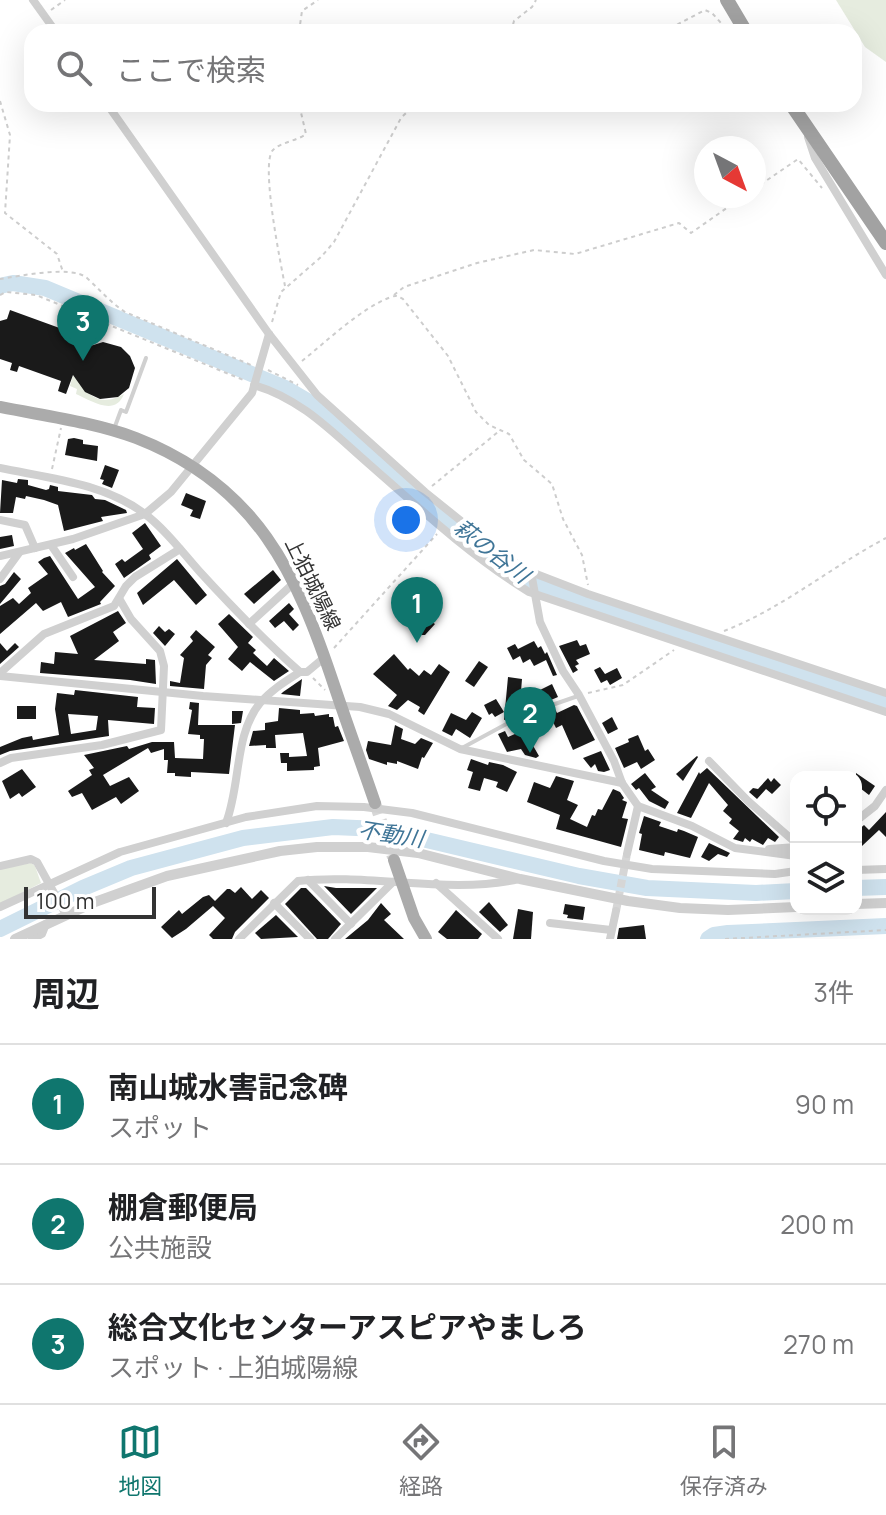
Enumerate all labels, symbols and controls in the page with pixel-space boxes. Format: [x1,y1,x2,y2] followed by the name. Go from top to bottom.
[24,24,862,112] search box
[52,46,96,90] icon: search
[116,49,266,90] text: ここで検索
[694,136,766,208] north arrow
[57,295,109,361] pin: 3
[386,500,426,540] your location
[448,512,537,591] water label: 萩の谷川
[279,533,348,635] street label: 上狛城陽線
[391,577,443,643] pin: 1
[504,687,556,753] pin: 2
[790,771,862,915] map controls
[790,771,862,843] button: locate
[356,814,428,854] water label: 不動川
[790,843,862,915] button: layers
[24,883,156,919] scale bar
[36,886,94,916] text: 100 m
[32,970,100,1016] text: 周辺
[814,974,854,1010] text: 3件
[108,1066,348,1107] text: 南山城水害記念碑
[52,1086,64,1122] text: 1
[795,1086,854,1122] text: 90 m
[108,1109,212,1145] text: スポット
[108,1186,258,1227] text: 棚倉郵便局
[50,1206,66,1242] text: 2
[780,1206,854,1242] text: 200 m
[108,1229,212,1265] text: 公共施設
[108,1306,587,1347] text: 総合文化センターアスピアやましろ
[50,1326,66,1362] text: 3
[783,1326,854,1362] text: 270 m
[108,1349,358,1385] text: スポット · 上狛城陽線
[118,1420,162,1501] tab: 地図
[399,1420,443,1501] tab: 経路
[680,1420,768,1501] tab: 保存済み

